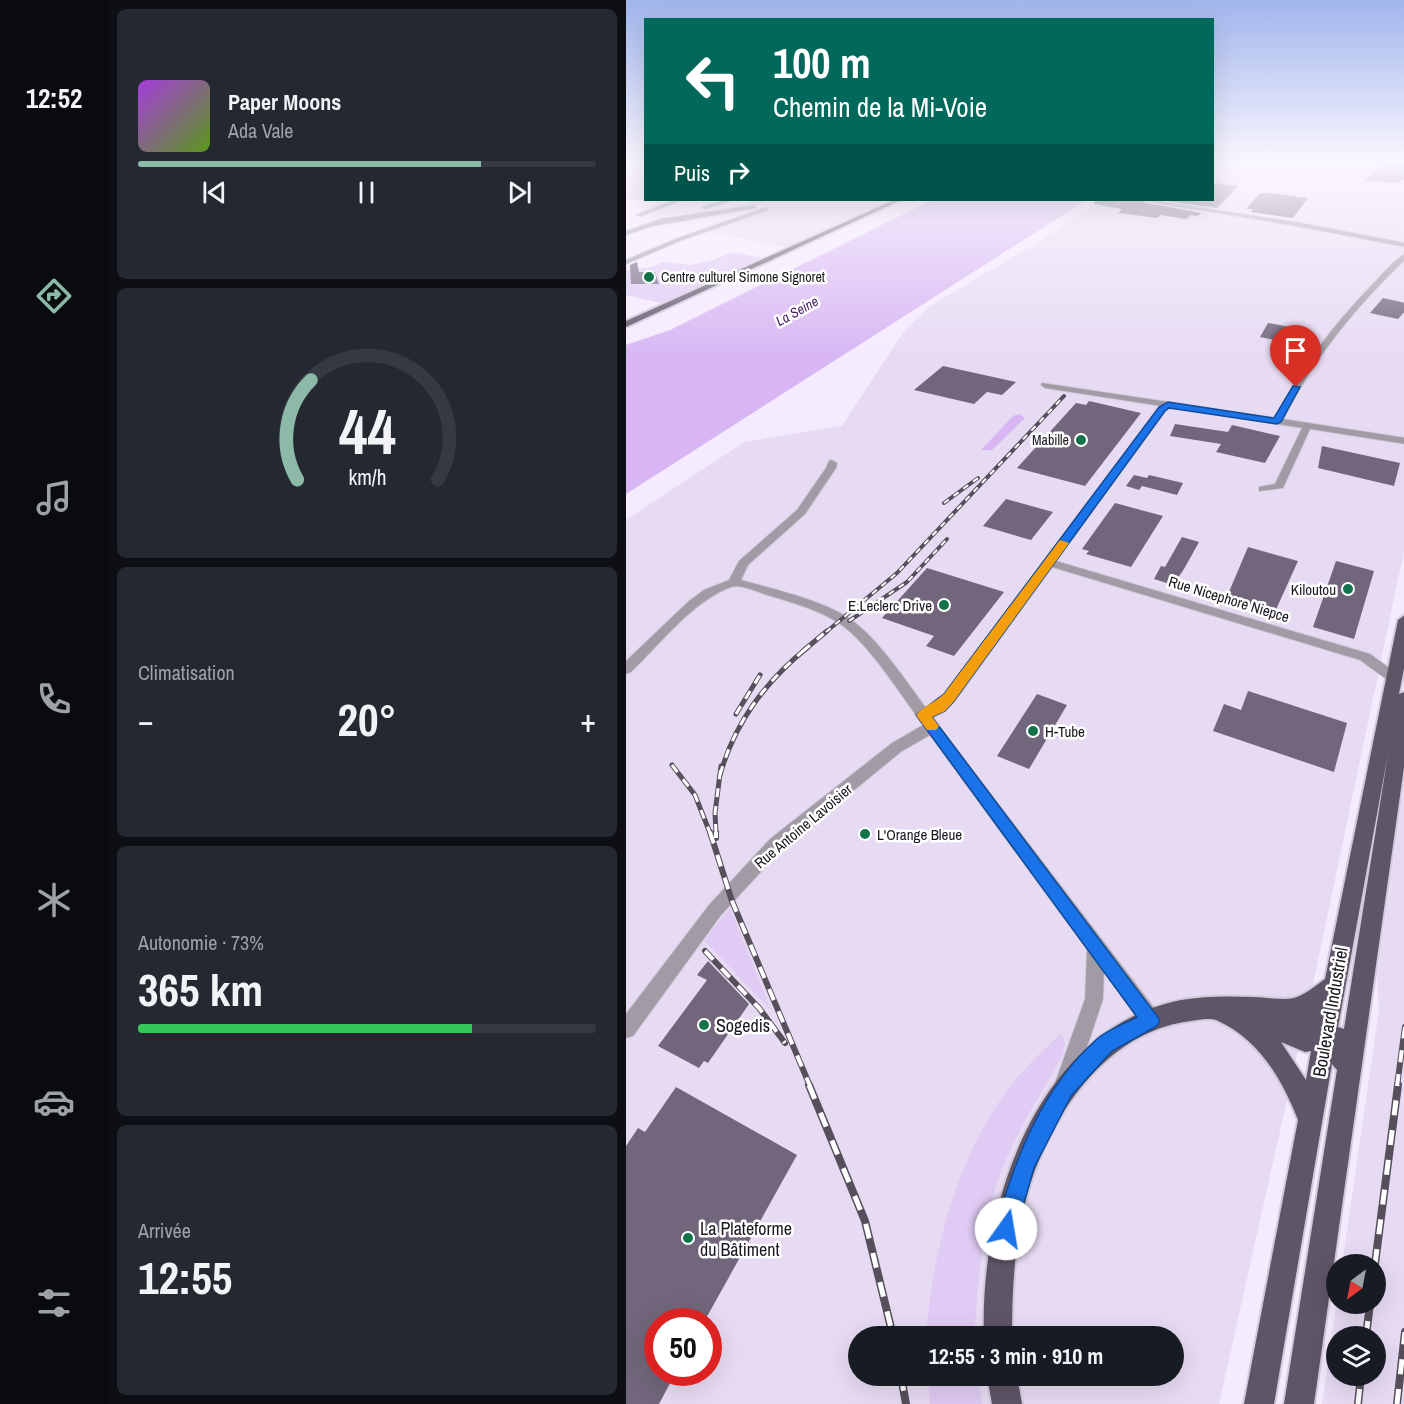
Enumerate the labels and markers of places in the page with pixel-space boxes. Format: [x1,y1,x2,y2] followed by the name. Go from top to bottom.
[661,268,825,286] place label: Centre culturel Simone Signoret
[642,270,656,284] marker: Centre culturel Simone Signoret
[1270,325,1321,387] pin
[1032,431,1069,449] place label: Mabille
[1074,433,1088,447] marker: Mabille
[1291,579,1336,600] place label: Kiloutou
[1341,582,1355,596] marker: Kiloutou
[848,595,932,616] place label: E.Leclerc Drive
[937,598,951,612] marker: E.Leclerc Drive
[1045,721,1085,742] place label: H-Tube
[1026,724,1040,738] marker: H-Tube
[877,824,962,845] place label: L'Orange Bleue
[858,827,872,841] marker: L'Orange Bleue
[716,1013,770,1038] place label: Sogedis
[697,1018,711,1032] marker: Sogedis
[700,1216,792,1262] place label: La Plateforme du Bâtiment
[681,1231,695,1245] marker: La Plateforme du Bâtiment

